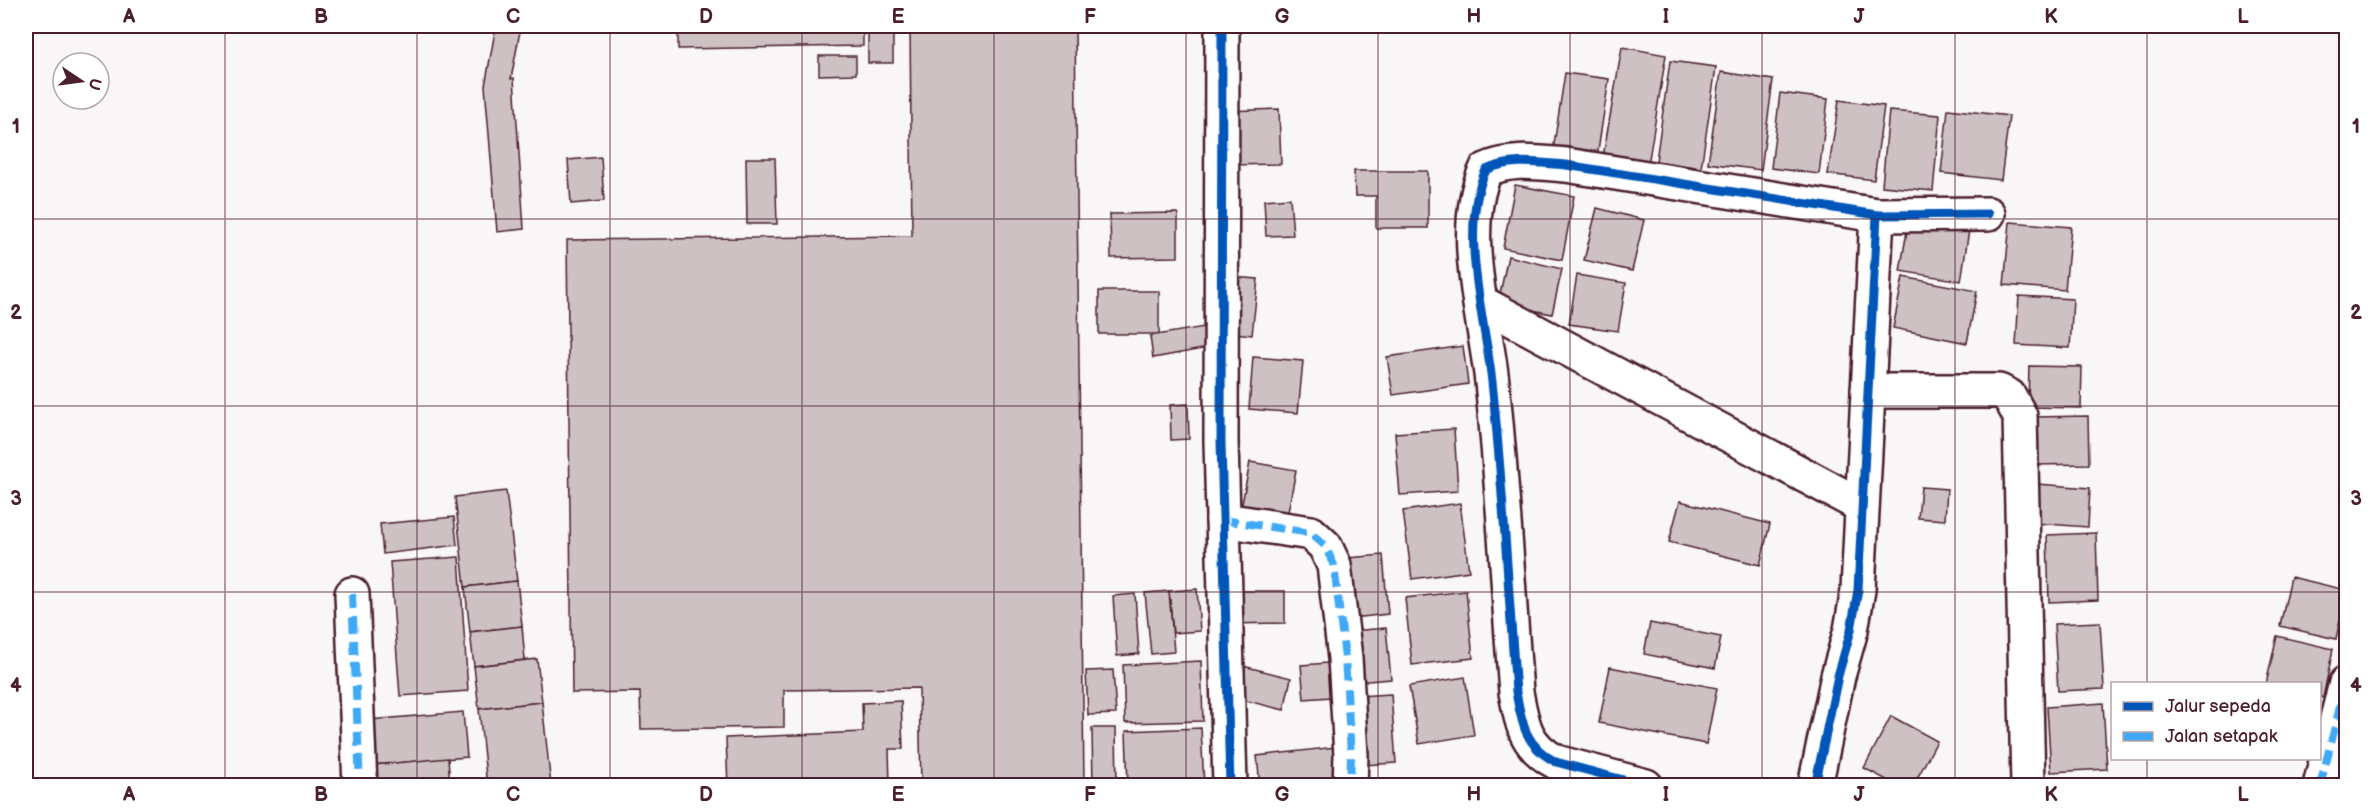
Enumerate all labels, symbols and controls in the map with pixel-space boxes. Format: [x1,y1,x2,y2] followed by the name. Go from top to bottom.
[122,5,136,29] text: A
[314,5,328,29] text: B
[506,5,520,29] text: C
[699,5,713,29] text: D
[892,5,905,29] text: E
[1084,5,1096,29] text: F
[1275,5,1290,29] text: G
[1467,5,1481,29] text: H
[1663,5,1669,29] text: I
[1854,5,1866,29] text: J
[2044,5,2058,29] text: K
[2237,5,2249,29] text: L
[51,51,111,111] north arrow
[84,76,105,92] text: U
[12,115,20,139] text: 1
[2352,115,2360,139] text: 1
[10,301,22,325] text: 2
[2350,301,2362,325] text: 2
[10,487,22,511] text: 3
[2350,487,2362,511] text: 3
[10,674,22,698] text: 4
[2350,674,2362,698] text: 4
[2111,682,2321,760] legend
[2165,696,2271,717] text: Jalur sepeda
[2165,726,2278,747] text: Jalan setapak
[122,783,136,807] text: A
[314,783,328,807] text: B
[506,783,520,807] text: C
[699,783,713,807] text: D
[892,783,905,807] text: E
[1084,783,1096,807] text: F
[1275,783,1290,807] text: G
[1467,783,1481,807] text: H
[1663,783,1669,807] text: I
[1854,783,1866,807] text: J
[2044,783,2058,807] text: K
[2237,783,2249,807] text: L

